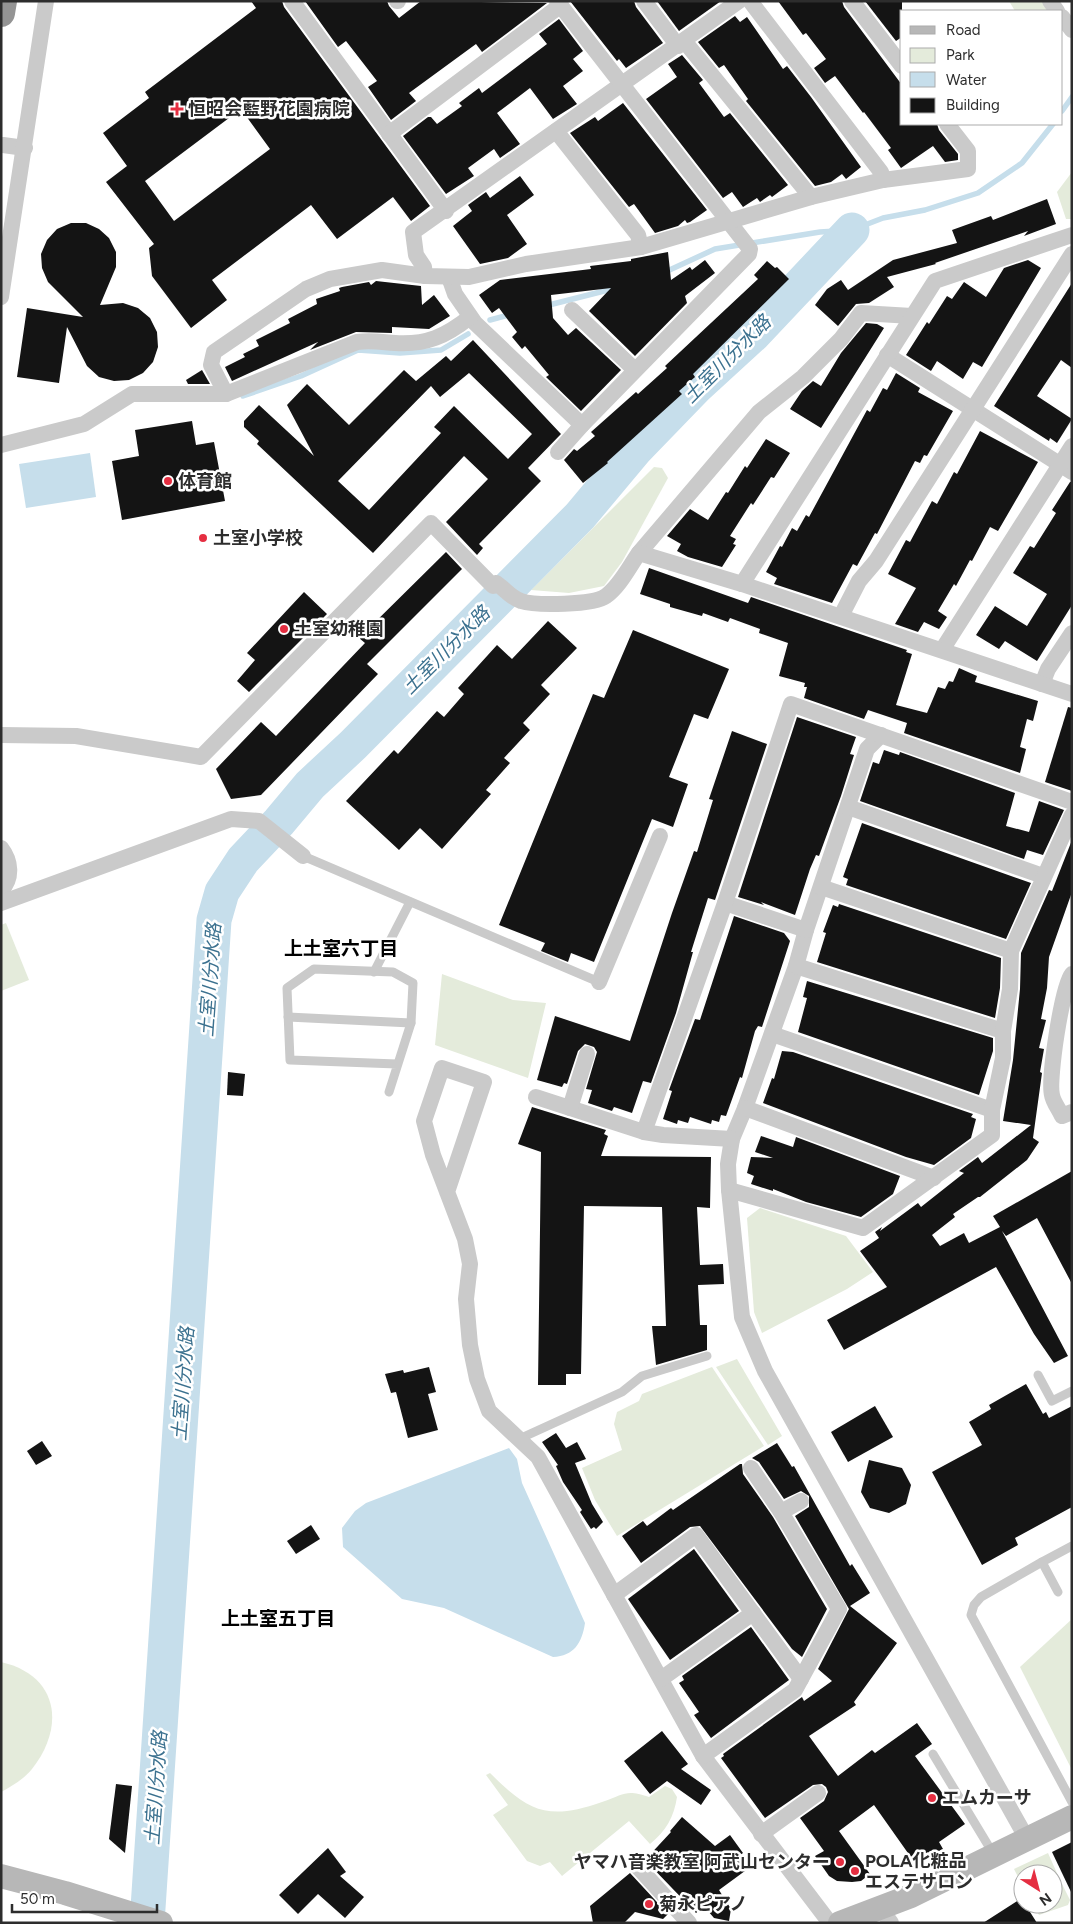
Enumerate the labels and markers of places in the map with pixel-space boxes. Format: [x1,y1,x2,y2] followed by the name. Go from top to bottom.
[188,98,350,120] place label: 恒昭会藍野花園病院
[170,102,184,116] marker: 恒昭会藍野花園病院
[178,470,232,492] place label: 体育館
[162,475,174,487] marker: 体育館
[213,527,303,549] place label: 土室小学校
[197,532,209,544] marker: 土室小学校
[294,618,384,640] place label: 土室幼稚園
[278,623,290,635] marker: 土室幼稚園
[942,1787,1032,1809] place label: エムカーサ
[926,1792,938,1804] marker: エムカーサ
[865,1850,973,1893] place label: POLA化粧品 エステサロン
[574,1851,830,1873] place label: ヤマハ音楽教室 阿武山センター
[834,1856,846,1868] marker: ヤマハ音楽教室 阿武山センター
[849,1865,861,1877] marker: POLA化粧品 エステサロン
[659,1893,747,1915] place label: 菊永ピアノ
[643,1898,655,1910] marker: 菊永ピアノ

